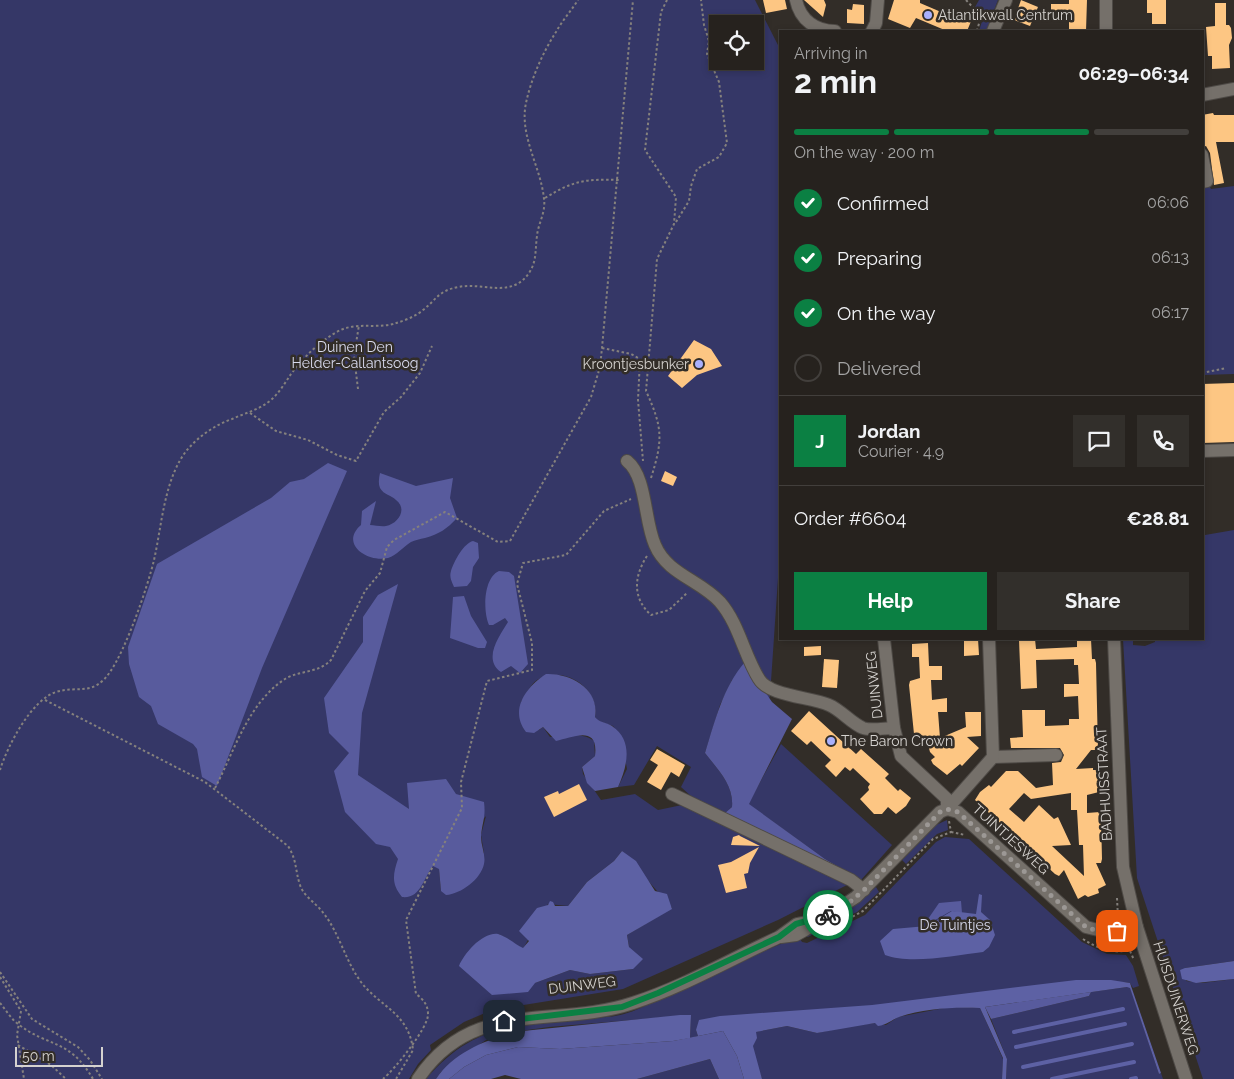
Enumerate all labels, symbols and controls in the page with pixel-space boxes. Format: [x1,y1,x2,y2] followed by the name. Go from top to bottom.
[938,7,1073,23] place label: Atlantikwall Centrum
[922,9,934,21] marker: Atlantikwall Centrum
[709,15,764,70] map controls
[709,15,764,70] button: locate
[794,44,868,63] text: Arriving in
[1078,62,1189,84] text: 06:29–06:34
[794,63,877,100] text: 2 min
[794,143,934,162] text: On the way · 200 m
[794,189,822,217] icon: check
[837,192,929,214] text: Confirmed
[1147,193,1189,212] text: 06:06
[794,244,822,272] icon: check
[837,247,922,269] text: Preparing
[1151,248,1189,267] text: 06:13
[794,299,822,327] icon: check
[837,302,936,324] text: On the way
[1151,303,1189,322] text: 06:17
[292,339,418,371] park label: Duinen Den Helder-Callantsoog
[582,356,689,372] place label: Kroontjesbunker
[837,357,921,379] text: Delivered
[693,358,705,370] marker: Kroontjesbunker
[1073,415,1125,467] button: chat
[1137,415,1189,467] button: phone
[858,420,921,442] text: Jordan
[815,430,825,452] text: J
[858,442,944,461] text: Courier · 4.9
[794,507,906,529] text: Order #6604
[1127,507,1189,529] text: €28.81
[794,572,987,630] button: Help
[997,572,1189,630] button: Share
[862,650,886,720] street label: DUINWEG
[1093,726,1115,841] street label: BADHUISSTRAAT
[841,733,953,749] place label: The Baron Crown
[825,735,837,747] marker: The Baron Crown
[970,801,1052,877] street label: TUINTJESWEG
[803,890,853,940] courier
[814,901,842,929] icon: bike
[1096,910,1138,952] pin
[919,917,991,933] park label: De Tuintjes
[1103,917,1131,945] icon: bag
[1150,939,1202,1057] street label: HUISDUINERWEG
[547,973,617,997] street label: DUINWEG
[483,1000,525,1042] pin
[490,1007,518,1035] icon: home
[15,1044,102,1067] scale bar
[22,1048,55,1064] text: 50 m

